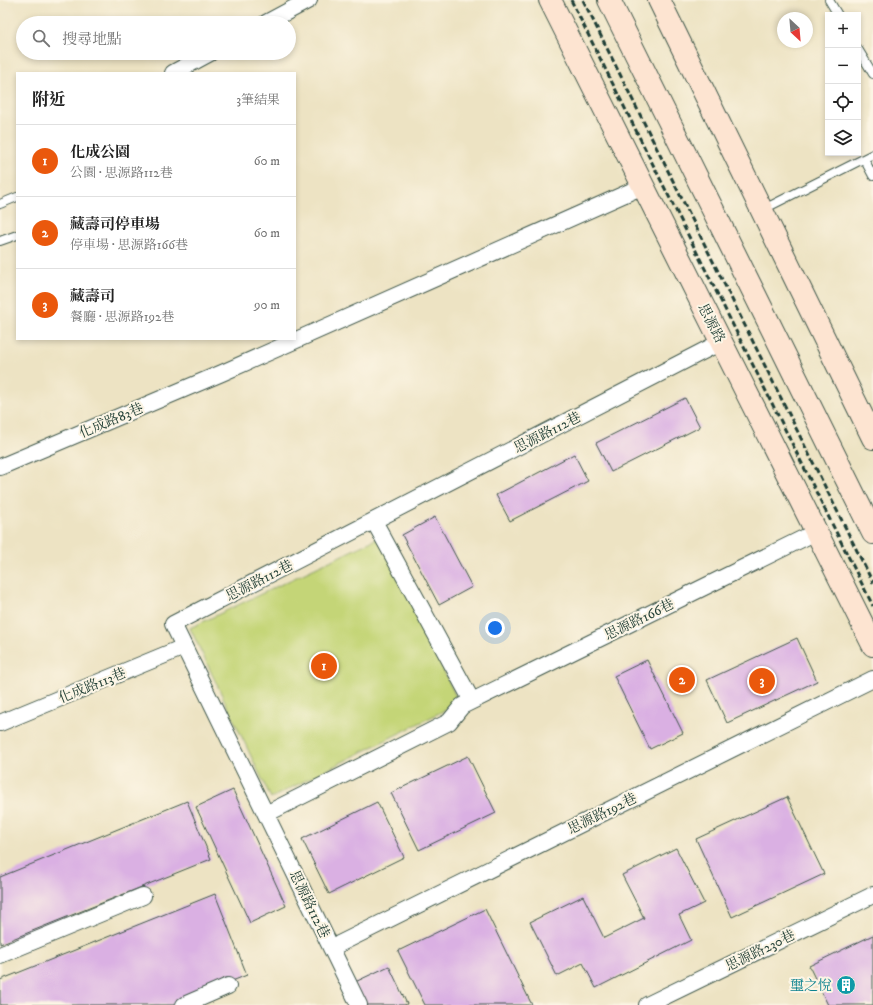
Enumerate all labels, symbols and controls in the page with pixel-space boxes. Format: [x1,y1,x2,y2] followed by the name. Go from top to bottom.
[777,12,813,48] north arrow
[825,12,861,156] map controls
[825,12,861,48] button: +
[16,16,296,60] search box
[30,27,52,49] icon: search
[62,30,122,49] text: 搜尋地點
[825,48,861,84] button: −
[825,84,861,120] button: locate
[32,89,66,111] text: 附近
[236,92,280,108] text: 3筆結果
[825,120,861,156] button: layers
[70,143,130,162] text: 化成公園
[43,153,47,169] text: 1
[254,153,280,169] text: 60 m
[70,165,173,181] text: 公園 · 思源路112巷
[70,215,160,234] text: 藏壽司停車場
[42,225,48,241] text: 2
[254,225,280,241] text: 60 m
[70,237,188,253] text: 停車場 · 思源路166巷
[70,287,115,306] text: 藏壽司
[43,297,47,313] text: 3
[254,297,280,313] text: 90 m
[694,301,729,346] street label: 思源路
[70,309,174,325] text: 餐廳 · 思源路192巷
[76,399,146,443] street label: 化成路83巷
[511,408,584,458] street label: 思源路112巷
[223,556,296,606] street label: 思源路112巷
[601,595,677,645] street label: 思源路166巷
[485,618,505,638] your location
[311,651,337,681] pin: 1
[56,664,129,708] street label: 化成路113巷
[669,665,695,695] pin: 2
[749,666,775,696] pin: 3
[565,789,640,838] street label: 思源路192巷
[285,868,333,941] street label: 思源路112巷
[723,926,798,976] street label: 思源路230巷
[835,974,857,996] building icon: 璽之悅
[790,977,832,995] place label: 璽之悅

